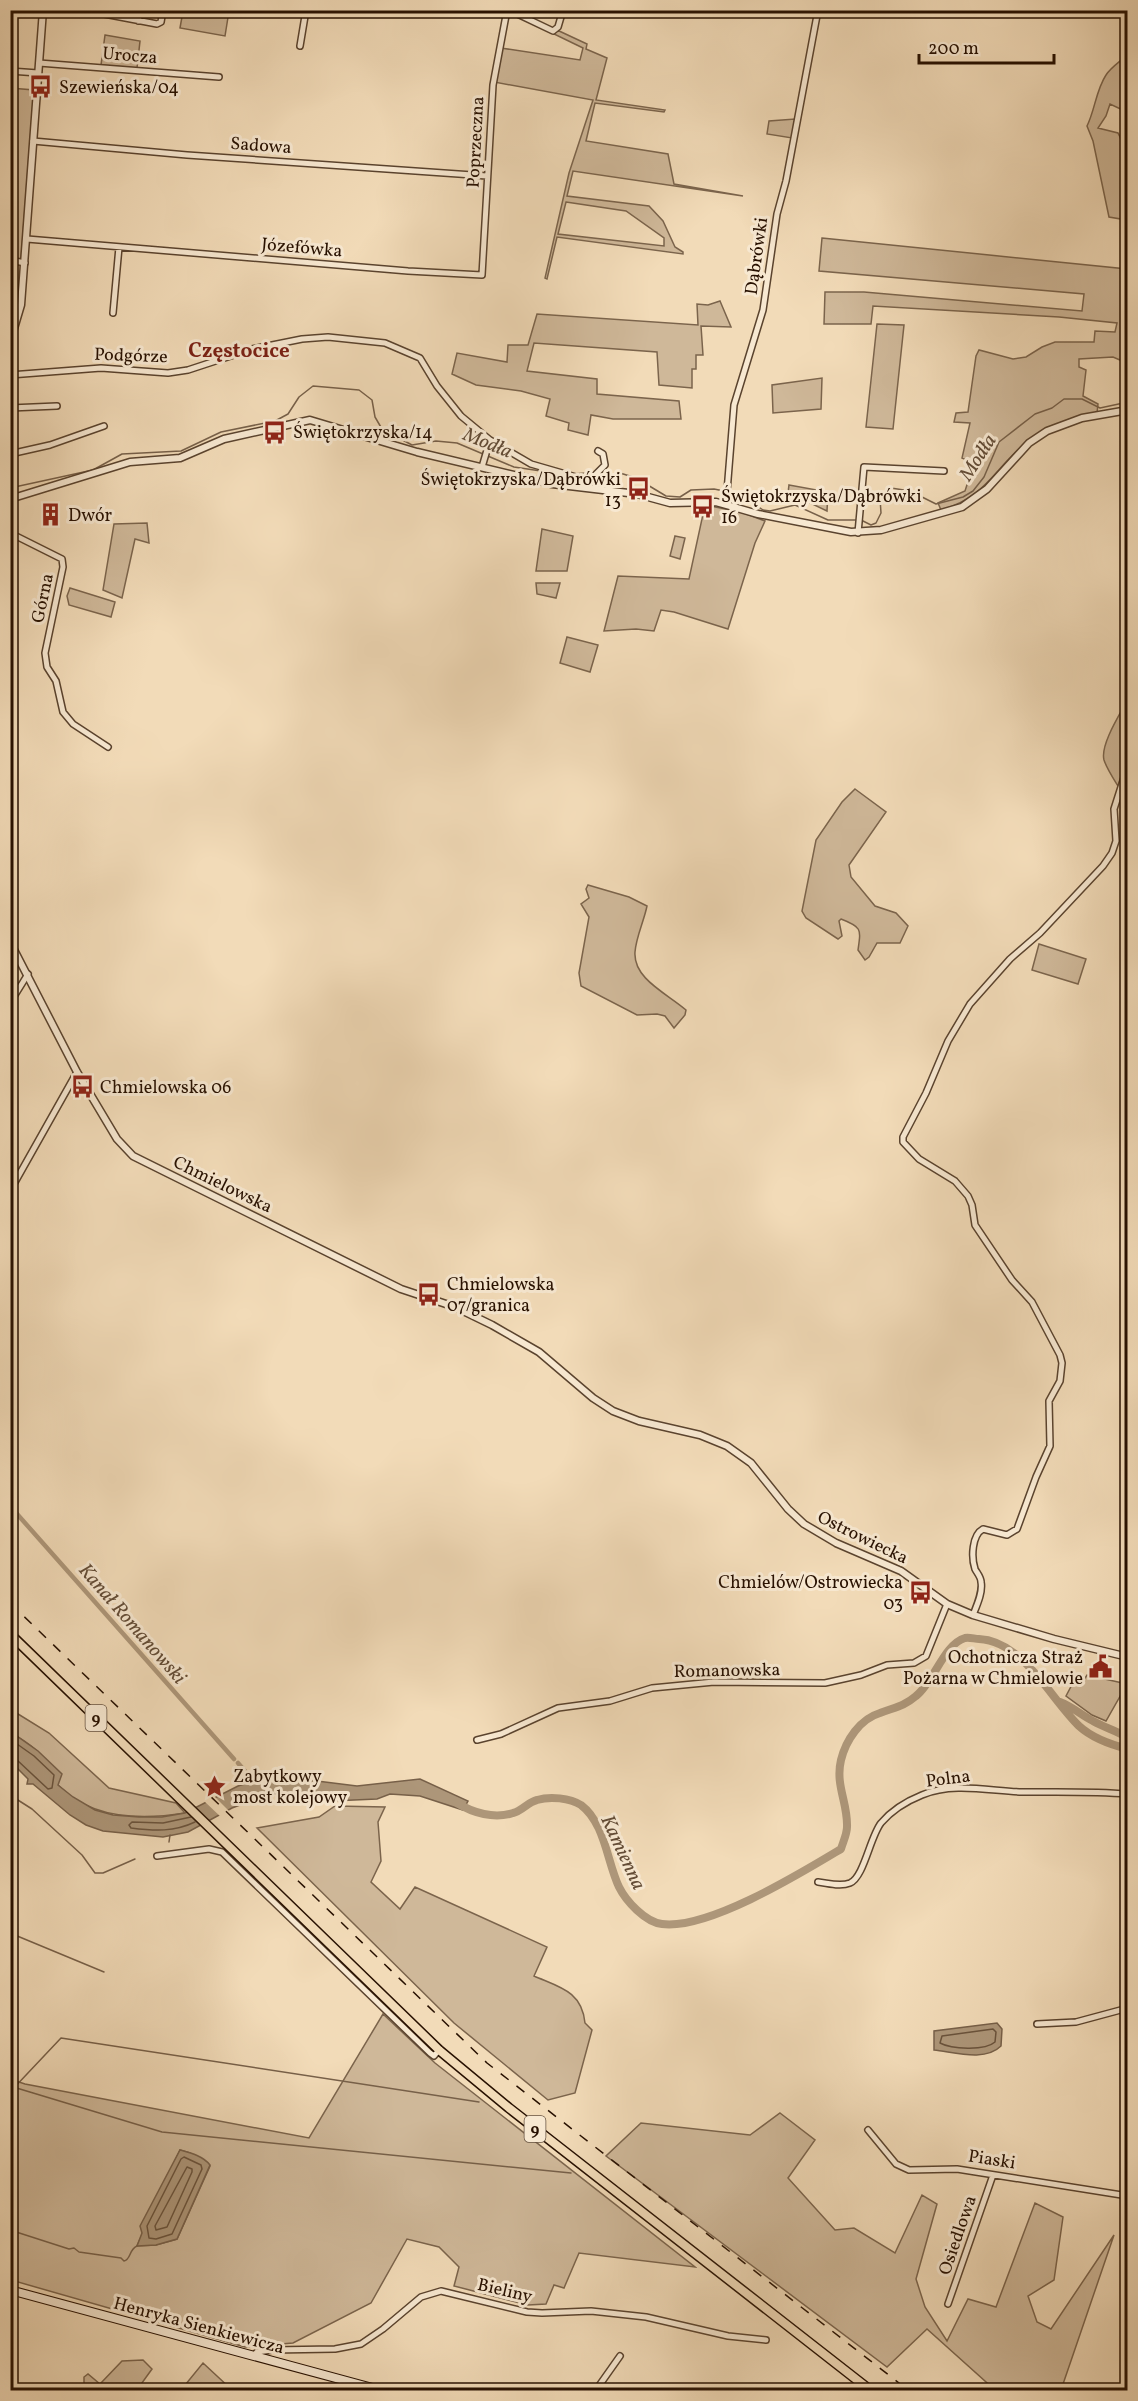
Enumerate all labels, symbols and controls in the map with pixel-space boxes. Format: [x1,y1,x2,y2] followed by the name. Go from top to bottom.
[919,27,1054,65] scale bar
[928,37,979,62] text: 200 m
[101,42,159,71] street label: Urocza
[28,74,54,100] bus stop icon: Szewieńska/04
[59,76,179,101] place label: Szewieńska/04
[462,96,491,189] street label: Poprzeczna
[229,132,292,161] street label: Sadowa
[740,216,775,297] street label: Dąbrówki
[260,232,343,264] street label: Józefówka
[188,337,290,366] district label: Częstocice
[94,343,168,370] street label: Podgórze
[262,419,288,445] bus stop icon: Świętokrzyska/14
[293,421,433,446] place label: Świętokrzyska/14
[458,421,516,466] water label: Modła
[953,429,1004,488] water label: Modła
[420,468,621,514] place label: Świętokrzyska/Dąbrówki 13
[626,476,652,502] bus stop icon: Świętokrzyska/Dąbrówki 13
[721,485,922,531] place label: Świętokrzyska/Dąbrówki 16
[690,493,716,519] bus stop icon: Świętokrzyska/Dąbrówki 16
[37,502,63,528] building icon: Dwór
[68,504,112,529] place label: Dwór
[26,571,61,625] street label: Górna
[69,1074,95,1100] bus stop icon: Chmielowska 06
[100,1076,231,1101] place label: Chmielowska 06
[169,1151,276,1220] street label: Chmielowska
[447,1273,555,1319] place label: Chmielowska 07/granica
[416,1281,442,1307] bus stop icon: Chmielowska 07/granica
[813,1506,912,1571] street label: Ostrowiecka
[71,1558,193,1692] water label: Kanał Romanowski
[718,1571,903,1617] place label: Chmielów/Ostrowiecka 03
[908,1579,934,1605] bus stop icon: Chmielów/Ostrowiecka 03
[903,1646,1083,1692] place label: Ochotnicza Straż Pożarna w Chmielowie
[1088,1654,1114,1680] public building icon: Ochotnicza Straż Pożarna w Chmielowie
[673,1658,781,1685] street label: Romanowska
[86,1705,106,1731] road number: 9
[925,1764,972,1795] street label: Polna
[233,1765,347,1811] place label: Zabytkowy most kolejowy
[202,1773,228,1799] place icon: Zabytkowy most kolejowy
[593,1811,652,1895] water label: Kamienna
[524,2116,546,2142] road number: 9
[966,2144,1017,2177] street label: Piaski
[933,2192,984,2279] street label: Osiedlowa
[475,2273,535,2310] street label: Bieliny
[110,2292,287,2361] street label: Henryka Sienkiewicza

